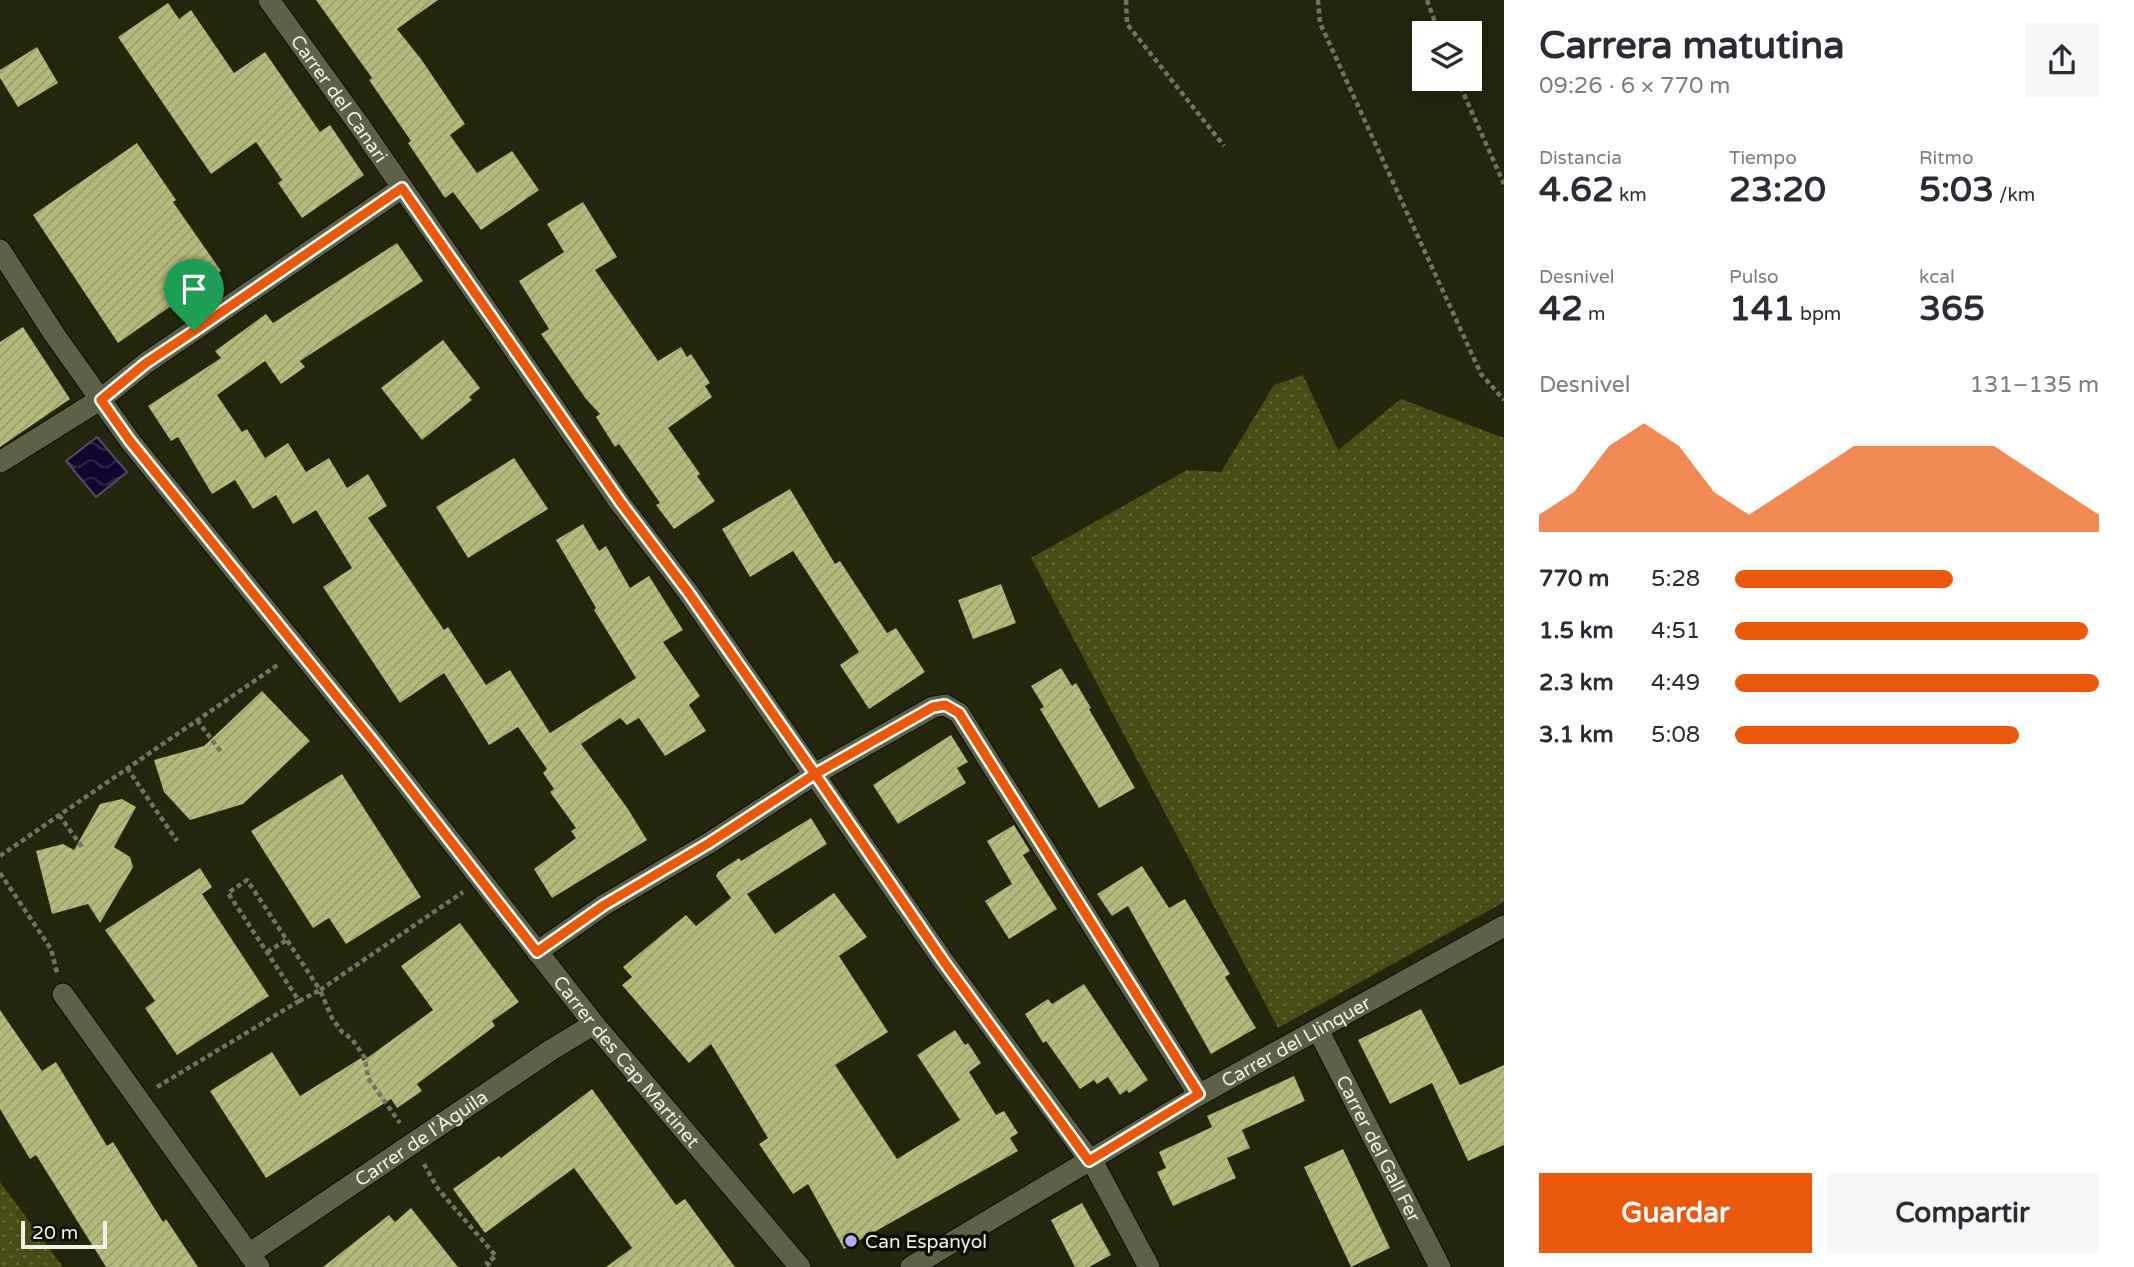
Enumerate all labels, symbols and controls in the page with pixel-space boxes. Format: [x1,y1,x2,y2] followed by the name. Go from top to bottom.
[1412,21,1482,91] map controls
[1412,21,1482,91] button: layers
[1539,23,1845,69] text: Carrera matutina
[2025,23,2099,97] button: share
[286,31,392,167] street label: Carrer del Canari
[1539,72,1730,100] text: 09:26 · 6 × 770 m
[1539,147,1622,169] text: Distancia
[1729,147,1797,169] text: Tiempo
[1919,147,1974,169] text: Ritmo
[1539,169,1614,211] text: 4.62
[1729,169,1826,211] text: 23:20
[1919,169,1994,211] text: 5:03
[1614,184,1647,206] text: km
[1994,184,2035,206] text: /km
[164,259,224,331] pin
[1539,266,1615,288] text: Desnivel
[1729,266,1779,288] text: Pulso
[1919,266,1955,288] text: kcal
[175,270,213,308] icon: arrive
[1539,288,1583,330] text: 42
[1729,288,1795,330] text: 141
[1919,288,1985,330] text: 365
[1583,303,1605,325] text: m
[1795,303,1841,325] text: bpm
[1539,371,1630,399] text: Desnivel
[1970,371,2099,399] text: 131–135 m
[1539,565,1609,593] text: 770 m
[1651,565,1700,593] text: 5:28
[1539,617,1614,645] text: 1.5 km
[1651,617,1700,645] text: 4:51
[1539,669,1614,697] text: 2.3 km
[1651,669,1700,697] text: 4:49
[1539,721,1614,749] text: 3.1 km
[1651,721,1700,749] text: 5:08
[548,972,704,1152] street label: Carrer des Cap Martinet
[1218,992,1375,1092] street label: Carrer del Llinquer
[1331,1072,1425,1226] street label: Carrer del Gall Fer
[351,1086,492,1191] street label: Carrer de l'Àguila
[1539,1173,1812,1253] button: Guardar
[1826,1173,2099,1253] button: Compartir
[21,1218,107,1250] scale bar
[32,1222,78,1244] text: 20 m
[865,1231,987,1253] place label: Can Espanyol
[843,1233,859,1249] marker: Can Espanyol

